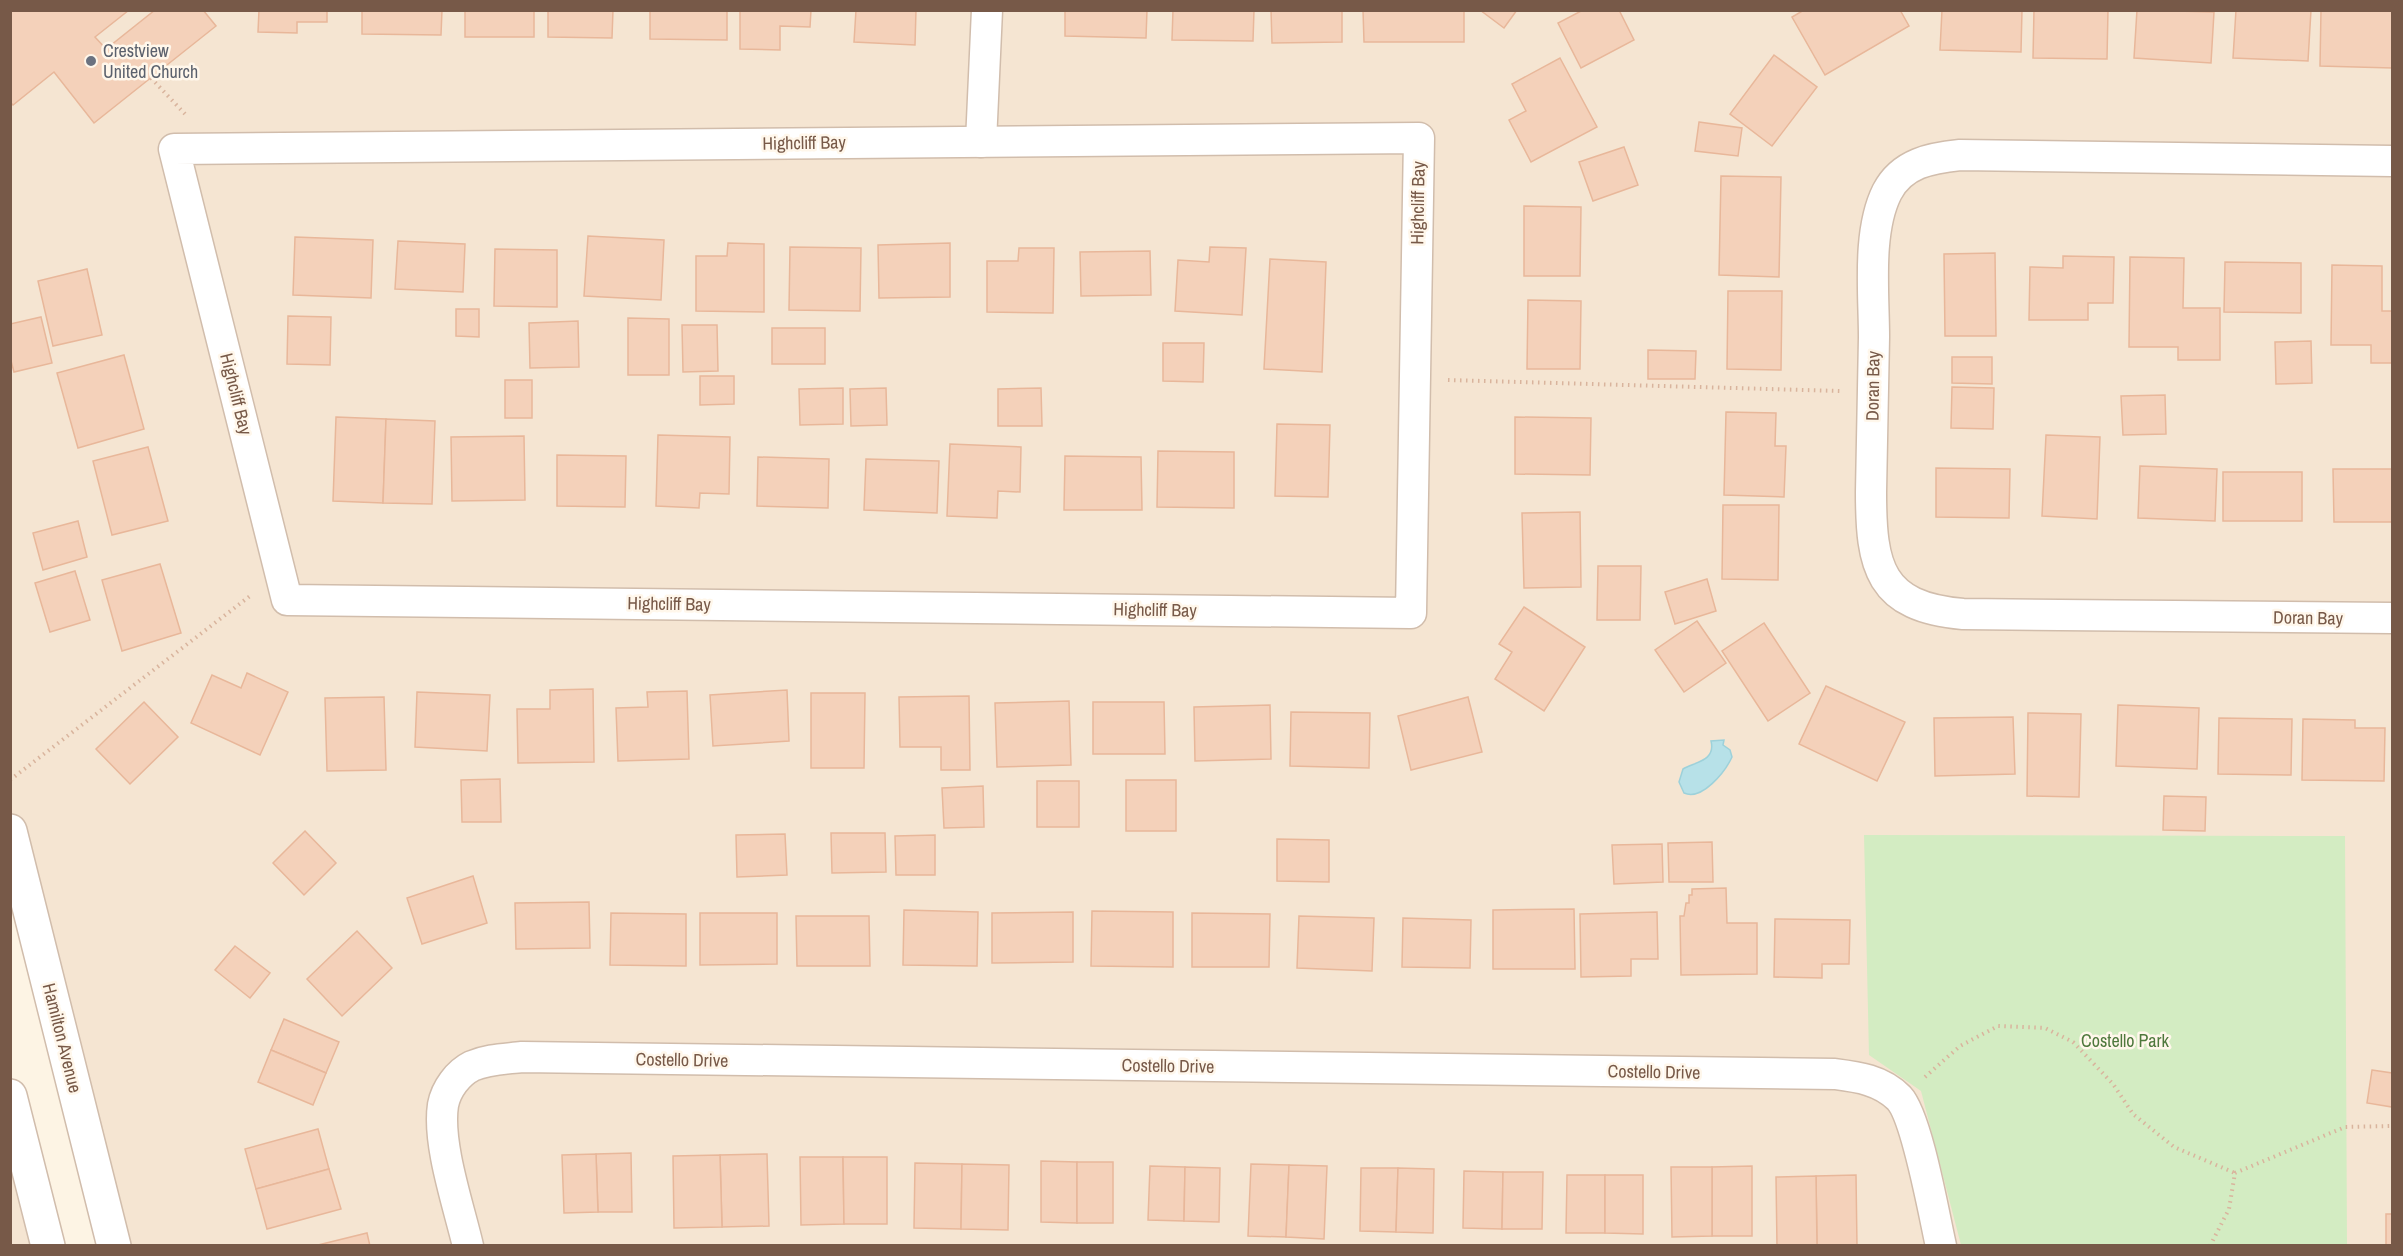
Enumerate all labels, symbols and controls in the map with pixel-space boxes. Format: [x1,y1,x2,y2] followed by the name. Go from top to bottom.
[103,38,198,84] place label: Crestview United Church
[84,54,98,68] marker: Crestview United Church
[762,129,847,156] street label: Highcliff Bay
[1404,160,1431,245] street label: Highcliff Bay
[214,350,259,438] street label: Highcliff Bay
[1859,350,1886,421] street label: Doran Bay
[627,590,712,617] street label: Highcliff Bay
[1113,596,1198,623] street label: Highcliff Bay
[2273,604,2344,631] street label: Doran Bay
[37,980,88,1095] street label: Hamilton Avenue
[2081,1028,2169,1053] park label: Costello Park
[635,1046,729,1073] street label: Costello Drive
[1121,1052,1215,1079] street label: Costello Drive
[1607,1058,1701,1085] street label: Costello Drive

